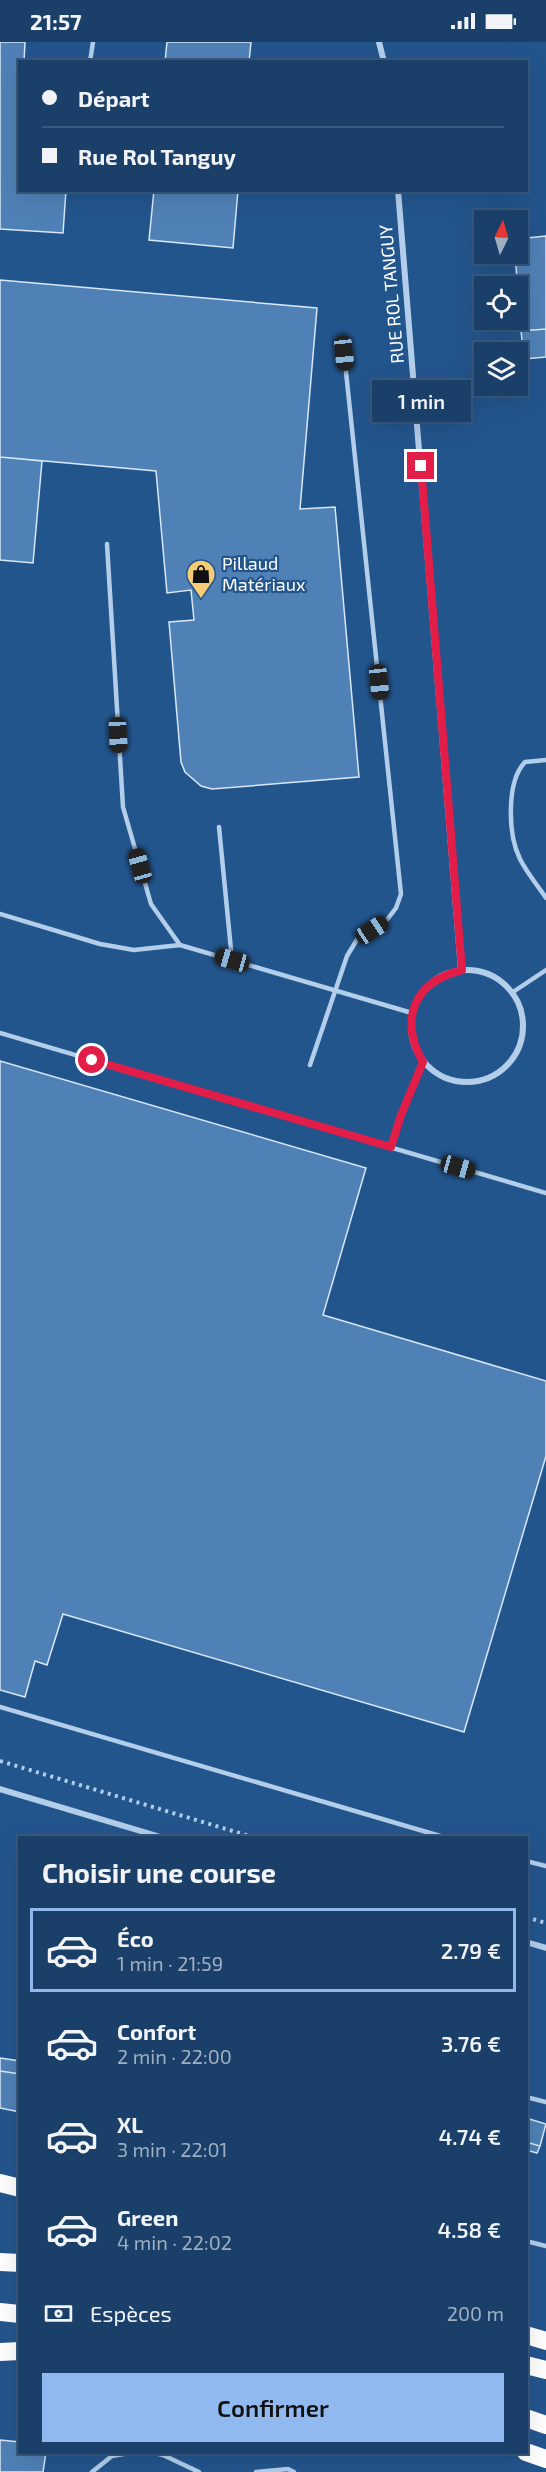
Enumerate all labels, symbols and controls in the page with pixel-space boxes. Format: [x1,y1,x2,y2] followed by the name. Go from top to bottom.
[30,8,82,34] text: 21:57
[78,85,150,111] text: Départ
[78,143,236,169] text: Rue Rol Tanguy
[474,210,528,264] north arrow
[474,210,528,396] map controls
[374,223,408,365] street label: RUE ROL TANGUY
[474,276,528,330] button: locate
[333,334,355,372] car
[474,342,528,396] button: layers
[372,379,470,421] callout: 1 min
[398,389,445,413] text: 1 min
[407,452,434,479] route end
[222,552,306,595] place label: Pillaud Matériaux
[185,558,217,600] shop icon: Pillaud Matériaux
[368,663,390,701] car
[108,717,128,753] car
[126,846,154,886] car
[352,913,392,947] car
[212,946,252,974] car
[78,1046,105,1073] route start
[438,1153,478,1181] car
[42,1856,276,1888] text: Choisir une course
[45,1923,99,1977] icon: car
[117,1925,154,1951] text: Éco
[441,1937,501,1963] text: 2.79 €
[117,1951,223,1975] text: 1 min · 21:59
[45,2016,99,2070] icon: car
[117,2018,196,2044] text: Confort
[441,2030,501,2056] text: 3.76 €
[117,2044,232,2068] text: 2 min · 22:00
[45,2109,99,2163] icon: car
[117,2111,143,2137] text: XL
[439,2123,501,2149] text: 4.74 €
[117,2137,228,2161] text: 3 min · 22:01
[45,2202,99,2256] icon: car
[117,2204,179,2230] text: Green
[438,2216,501,2242] text: 4.58 €
[117,2230,232,2254] text: 4 min · 22:02
[42,2297,75,2330] icon: cash
[90,2300,172,2326] text: Espèces
[447,2301,504,2325] text: 200 m
[42,2373,504,2442] button: Confirmer

